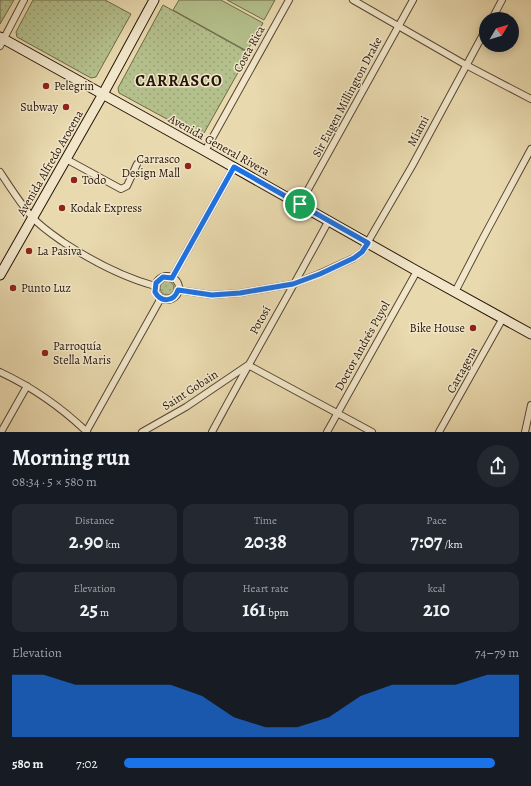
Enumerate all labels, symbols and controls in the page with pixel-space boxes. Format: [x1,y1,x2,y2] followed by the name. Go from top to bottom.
[479,12,519,52] north arrow
[479,12,519,52] map controls
[230,22,269,75] street label: Costa Rica
[308,34,386,160] street label: Sir Eugen Millington Drake
[135,70,223,92] district label: CARRASCO
[54,78,95,94] place label: Pelegrin
[41,81,51,91] marker: Pelegrin
[20,99,59,115] place label: Subway
[61,102,71,112] marker: Subway
[13,107,87,220] street label: Avenida Alfredo Arocena
[165,110,273,180] street label: Avenida General Rivera
[403,113,433,149] street label: Miami
[122,151,180,181] place label: Carrasco Design Mall
[183,161,193,171] marker: Carrasco Design Mall
[82,172,106,188] place label: Todo
[69,175,79,185] marker: Todo
[283,187,317,221] pin
[289,193,311,215] icon: arrive
[70,200,142,216] place label: Kodak Express
[57,203,67,213] marker: Kodak Express
[37,243,82,259] place label: La Pasiva
[24,246,34,256] marker: La Pasiva
[21,280,71,296] place label: Punto Luz
[8,283,18,293] marker: Punto Luz
[331,298,393,394] street label: Doctor Andrés Puyol
[246,303,274,337] street label: Potosí
[410,320,465,336] place label: Bike House
[468,323,478,333] marker: Bike House
[53,338,111,368] place label: Parroquía Stella Maris
[443,344,482,396] street label: Cartagena
[40,348,50,358] marker: Parroquía Stella Maris
[159,366,221,414] street label: Saint Gobain
[12,443,130,473] text: Morning run
[477,445,519,487] button: share
[12,473,97,490] text: 08:34 · 5 × 580 m
[75,513,114,528] text: Distance
[254,513,277,528] text: Time
[426,513,447,528] text: Pace
[69,528,103,555] text: 2.90
[244,528,287,555] text: 20:38
[410,528,442,555] text: 7:07
[103,537,120,552] text: km
[442,537,463,552] text: /km
[73,581,116,596] text: Elevation
[243,581,288,596] text: Heart rate
[428,581,445,596] text: kcal
[80,596,98,623] text: 25
[242,596,266,623] text: 161
[423,596,450,623] text: 210
[98,605,109,620] text: m
[266,605,289,620] text: bpm
[12,644,62,661] text: Elevation
[475,644,519,661] text: 74–79 m
[12,755,44,772] text: 580 m
[76,755,98,772] text: 7:02

